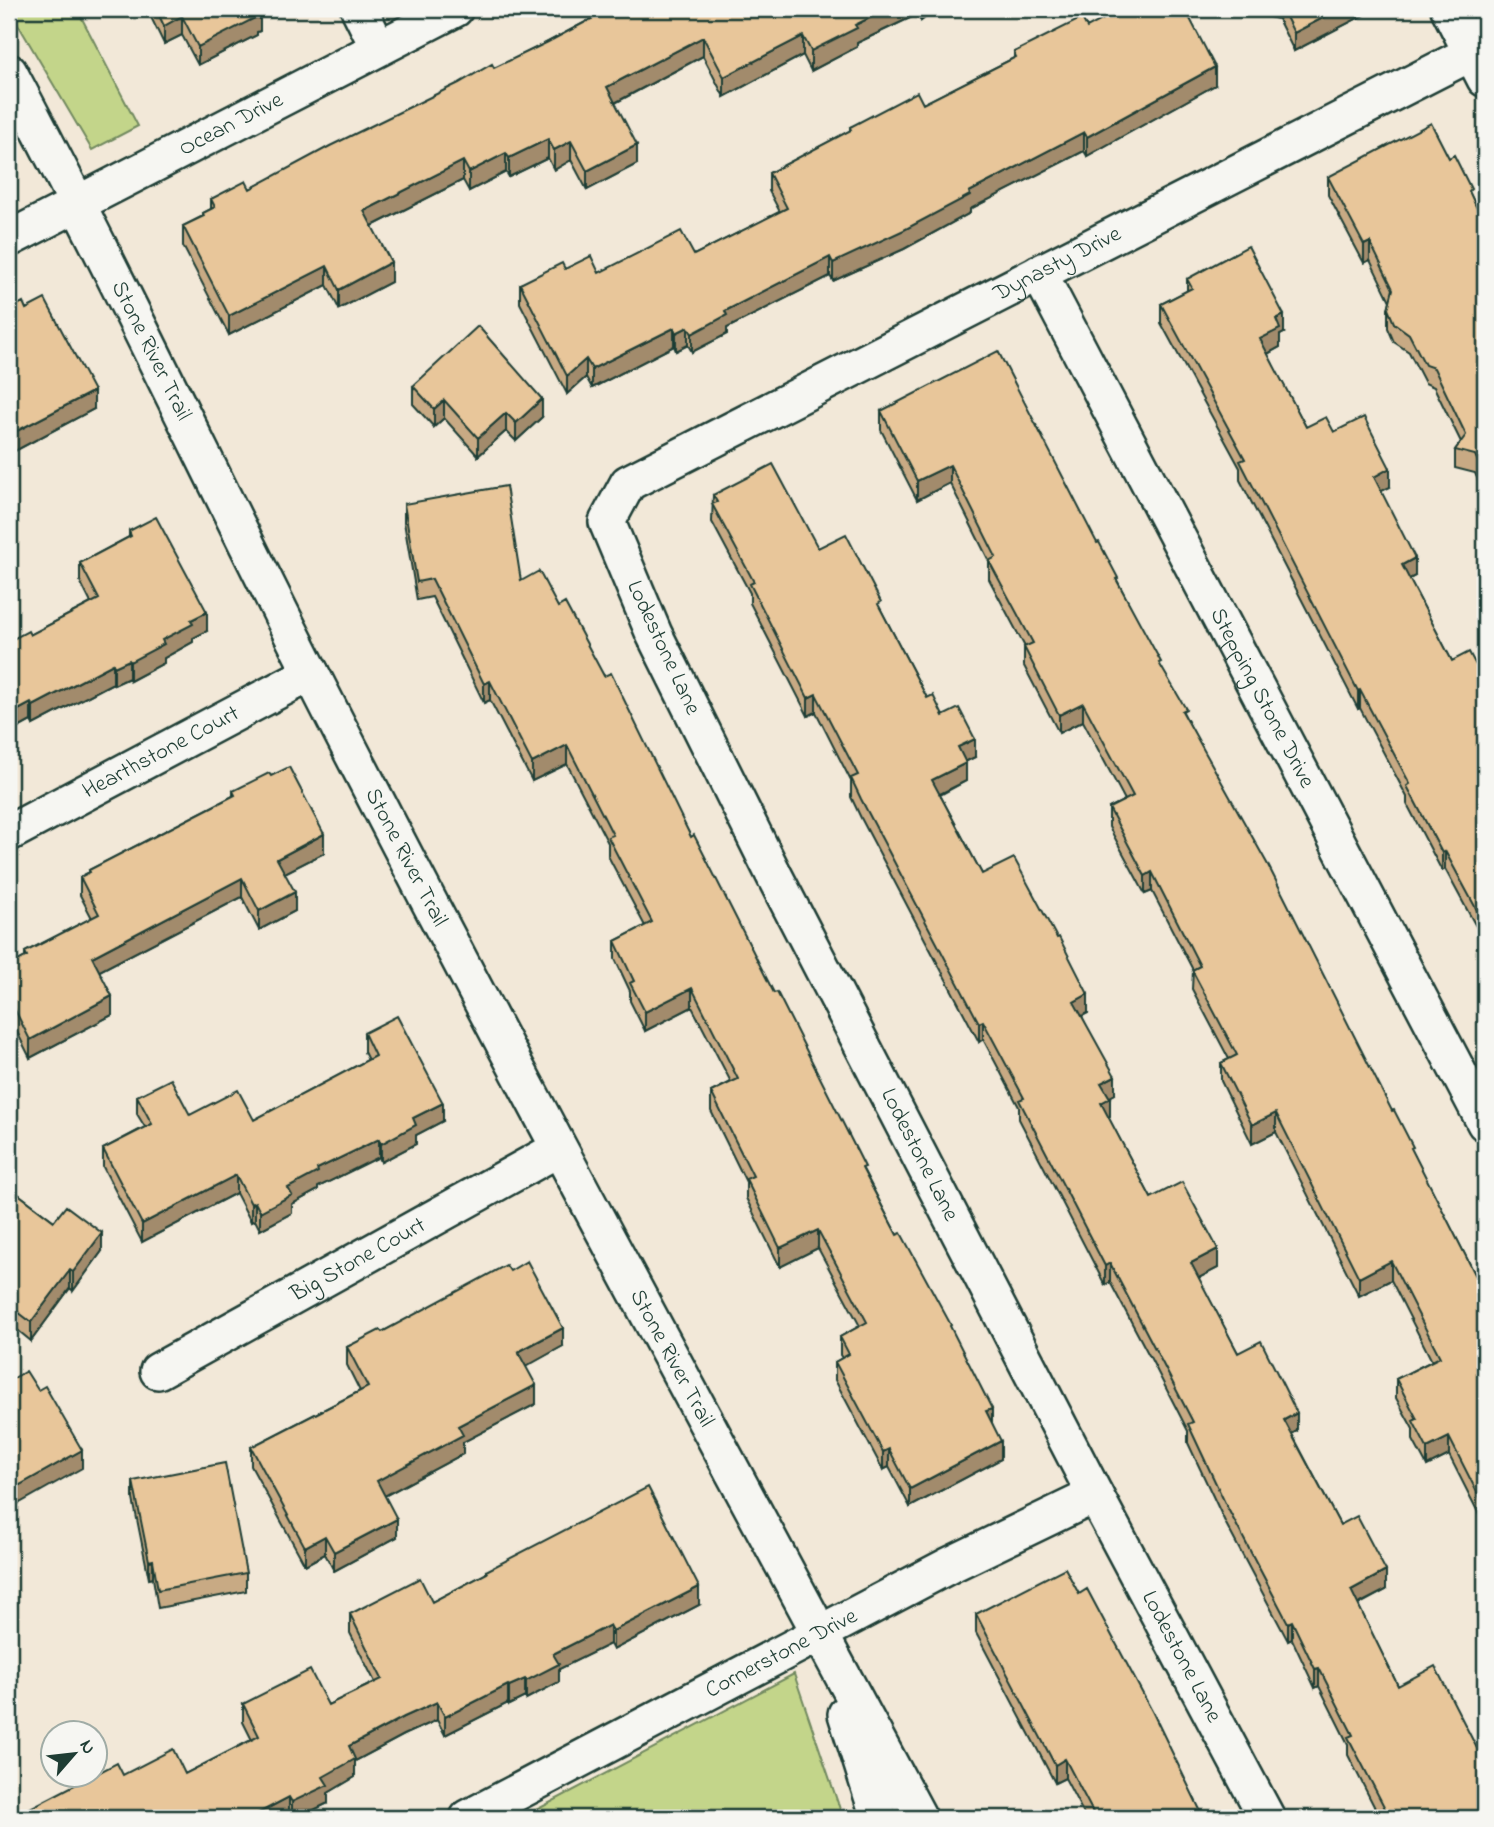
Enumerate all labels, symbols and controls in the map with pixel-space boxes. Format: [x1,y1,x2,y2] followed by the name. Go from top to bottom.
[173,83,290,165] street label: Ocean Drive
[987,217,1128,311] street label: Dynasty Drive
[102,275,200,426] street label: Stone River Trail
[617,575,709,721] street label: Lodestone Lane
[1201,602,1323,795] street label: Stepping Stone Drive
[77,697,246,808] street label: Hearthstone Court
[356,782,456,933] street label: Stone River Trail
[871,1083,967,1228] street label: Lodestone Lane
[284,1209,432,1311] street label: Big Stone Court
[621,1283,722,1433] street label: Stone River Trail
[1132,1585,1230,1729] street label: Lodestone Lane
[700,1600,864,1707] street label: Cornerstone Drive
[38,1718,108,1788] north arrow
[72,1735,102,1759] text: N

